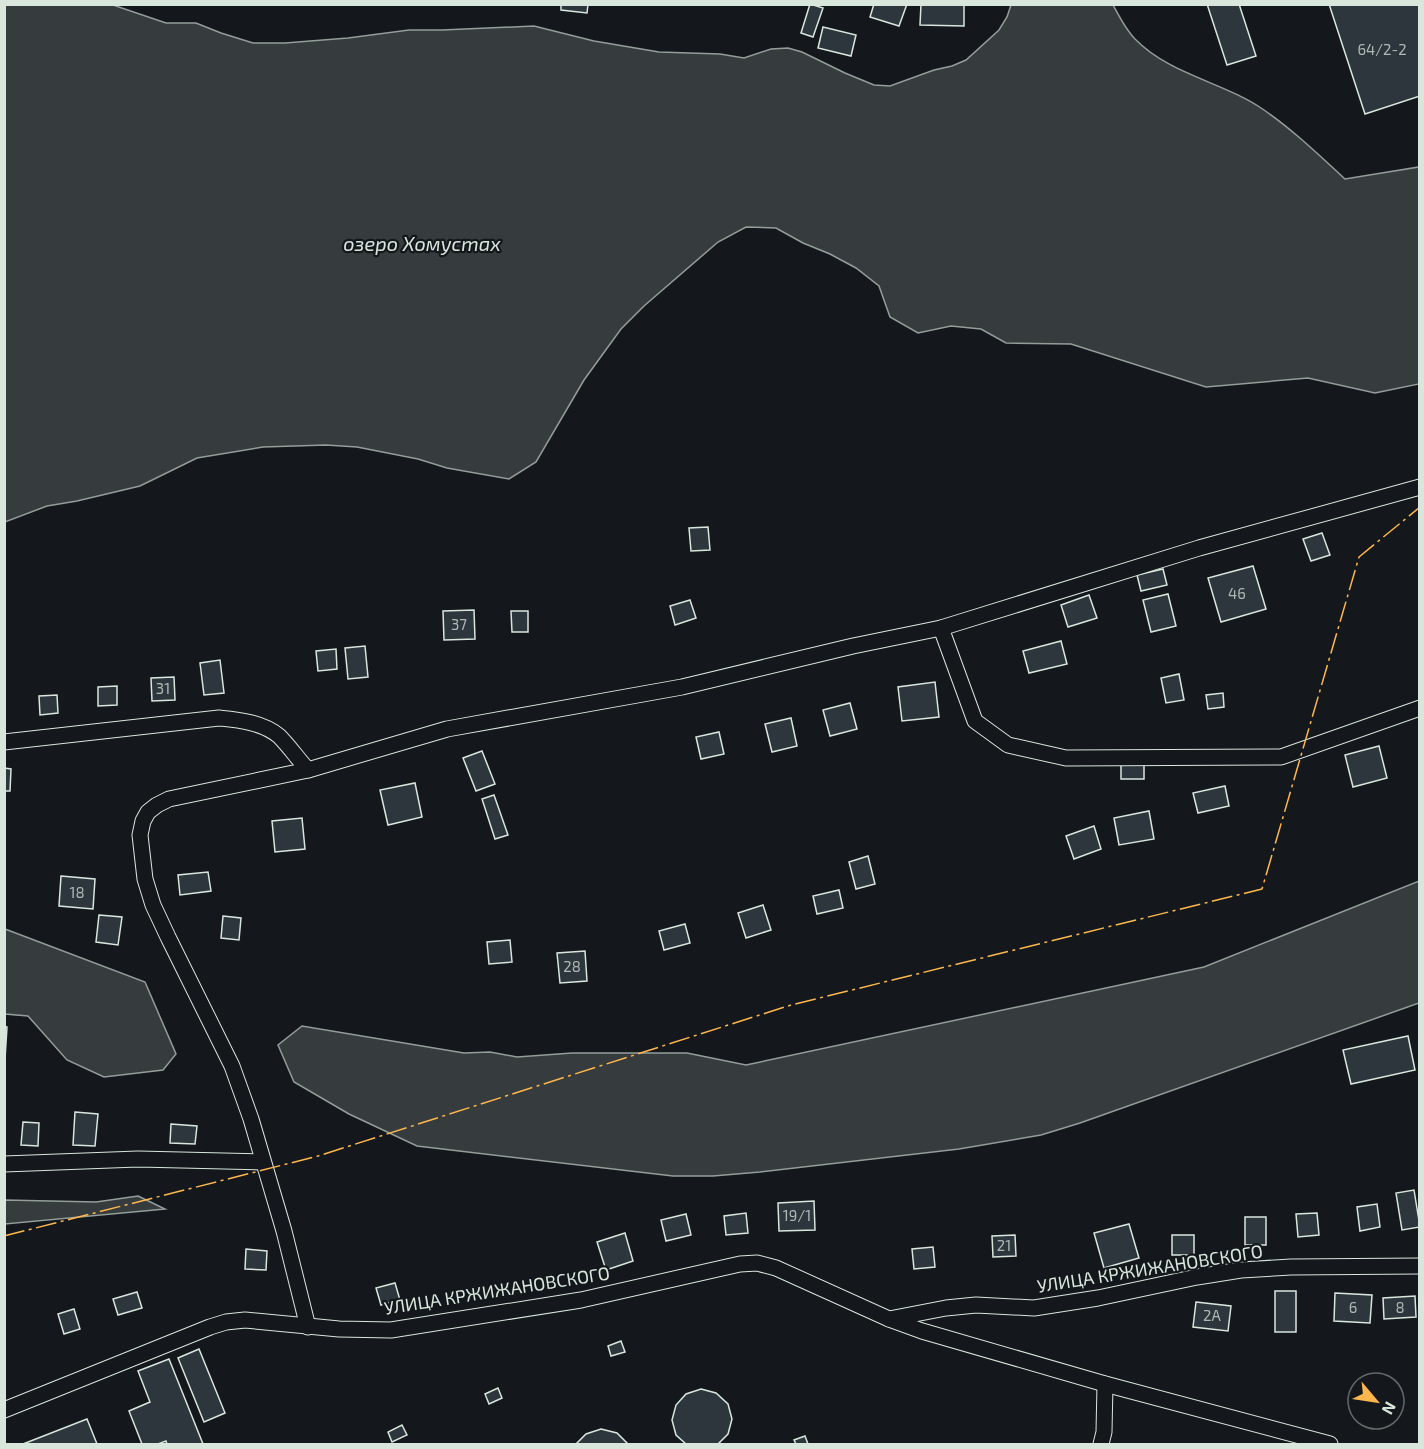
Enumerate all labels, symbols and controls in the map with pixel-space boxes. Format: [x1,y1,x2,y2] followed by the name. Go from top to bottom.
[1357,40,1407,58] house number: 64/2-2
[343,231,501,255] water label: озеро Хомустах
[1228,584,1246,602] house number: 46
[451,615,467,633] house number: 37
[156,679,170,697] house number: 31
[69,883,85,901] house number: 18
[563,957,581,975] house number: 28
[783,1206,811,1224] house number: 19/1
[997,1236,1011,1254] house number: 21
[1035,1239,1264,1297] street label: УЛИЦА КРЖИЖАНОВСКОГО
[382,1261,611,1319] street label: УЛИЦА КРЖИЖАНОВСКОГО
[1349,1298,1357,1316] house number: 6
[1395,1298,1405,1316] house number: 8
[1203,1306,1222,1324] house number: 2А
[1346,1371,1406,1431] north arrow
[1378,1399,1401,1418] text: N

